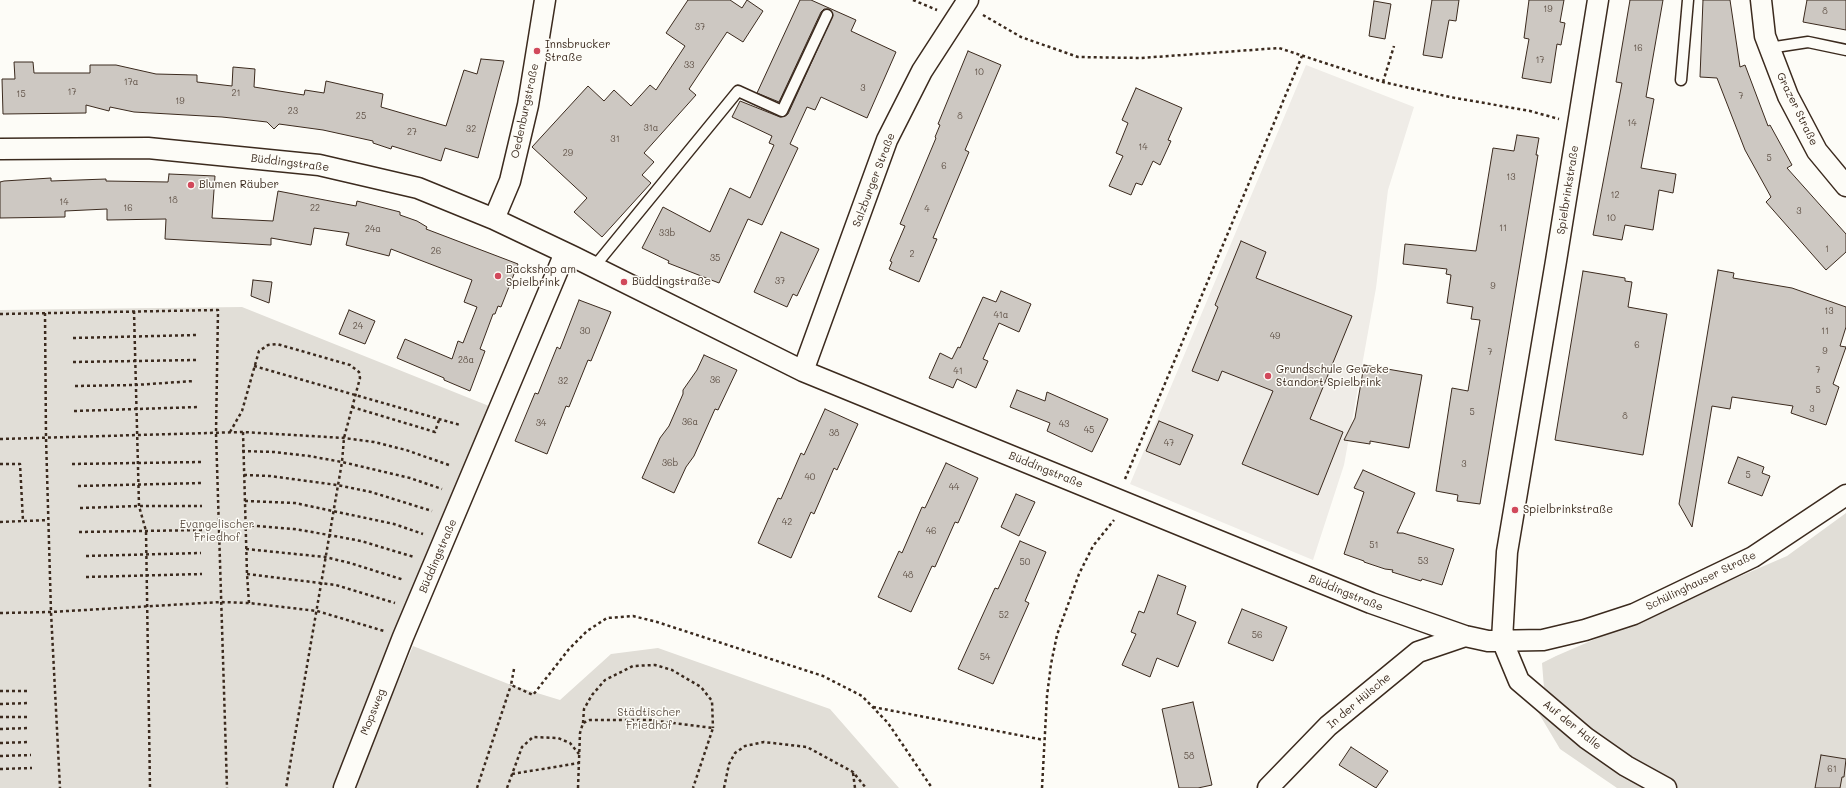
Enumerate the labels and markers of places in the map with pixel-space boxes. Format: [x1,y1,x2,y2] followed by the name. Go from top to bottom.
[545,38,611,64] place label: Innsbrucker Straße
[532,46,542,56] marker: Innsbrucker Straße
[199,178,279,192] place label: Blumen Räuber
[186,180,196,190] marker: Blumen Räuber
[506,263,576,289] place label: Backshop am Spielbrink
[493,271,503,281] marker: Backshop am Spielbrink
[632,275,711,289] place label: Büddingstraße
[619,277,629,287] marker: Büddingstraße
[1276,363,1389,389] place label: Grundschule Geweke Standort Spielbrink
[1263,371,1273,381] marker: Grundschule Geweke Standort Spielbrink
[1523,503,1613,517] place label: Spielbrinkstraße
[1510,505,1520,515] marker: Spielbrinkstraße

